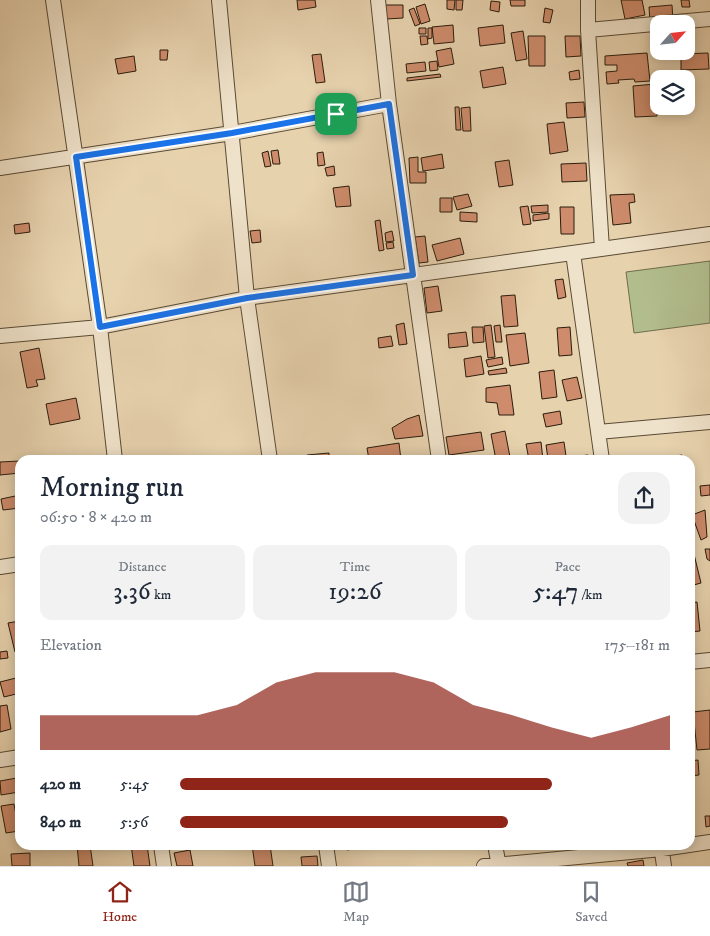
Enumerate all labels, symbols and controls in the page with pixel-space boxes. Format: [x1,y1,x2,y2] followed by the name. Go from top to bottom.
[650,15,695,60] north arrow
[650,15,695,115] map controls
[650,70,695,115] button: layers
[315,93,357,135] pin
[322,100,350,128] icon: arrive
[40,470,184,505] text: Morning run
[618,472,670,524] button: share
[40,507,152,527] text: 06:50 · 8 × 420 m
[118,558,166,576] text: Distance
[340,558,370,576] text: Time
[555,558,581,576] text: Pace
[113,576,151,607] text: 3.36
[328,576,382,607] text: 19:26
[533,576,578,607] text: 5:47
[151,586,171,604] text: km
[578,586,603,604] text: /km
[40,635,102,655] text: Elevation
[604,635,670,655] text: 175–181 m
[40,774,81,794] text: 420 m
[120,774,149,794] text: 5:45
[40,812,81,832] text: 840 m
[120,812,148,832] text: 5:56
[103,878,137,926] tab: Home
[342,878,370,926] tab: Map
[575,878,607,926] tab: Saved

